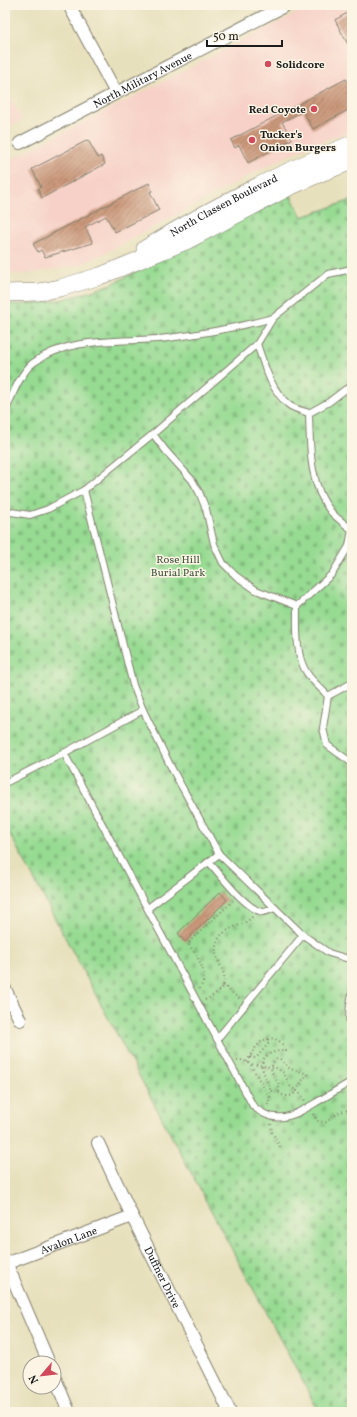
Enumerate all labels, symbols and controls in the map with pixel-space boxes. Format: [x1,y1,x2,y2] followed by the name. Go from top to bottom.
[207,22,282,48] scale bar
[213,29,239,45] text: 50 m
[91,49,195,113] street label: North Military Avenue
[276,58,325,73] place label: Solidcore
[263,59,273,69] marker: Solidcore
[249,103,306,118] place label: Red Coyote
[309,104,319,114] marker: Red Coyote
[260,128,336,156] place label: Tucker's Onion Burgers
[247,135,257,145] marker: Tucker's Onion Burgers
[168,172,281,241] street label: North Classen Boulevard
[151,553,205,581] park label: Rose Hill Burial Park
[39,1224,100,1259] street label: Avalon Lane
[140,1245,183,1311] street label: Duffner Drive
[22,1355,62,1395] north arrow
[26,1372,43,1386] text: N

